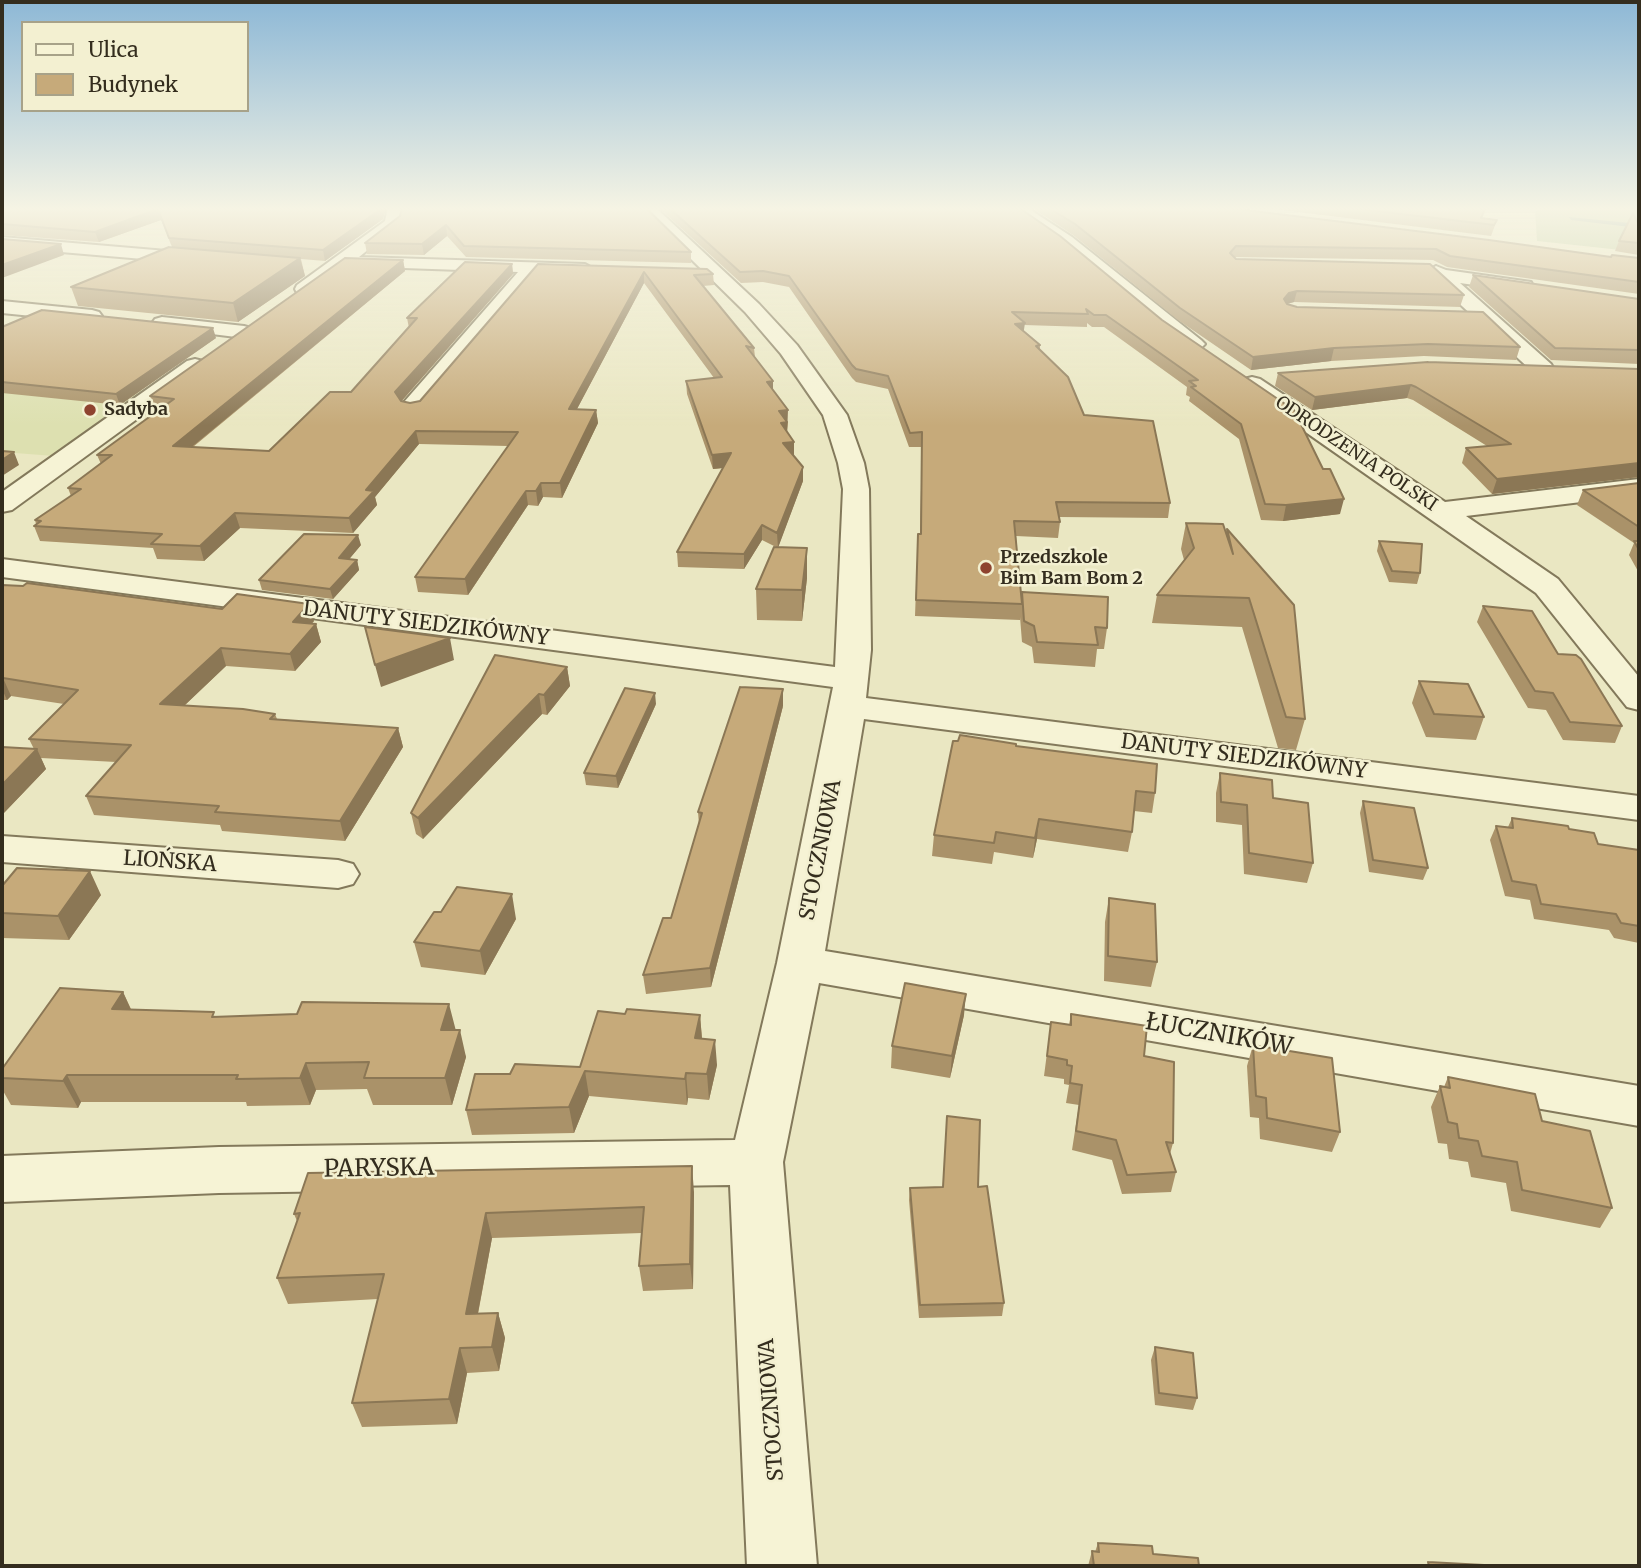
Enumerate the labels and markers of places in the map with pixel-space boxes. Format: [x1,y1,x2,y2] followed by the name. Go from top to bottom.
[104,399,168,421] place label: Sadyba
[82,402,98,418] marker: Sadyba
[1000,547,1143,590] place label: Przedszkole Bim Bam Bom 2
[978,560,994,576] marker: Przedszkole Bim Bam Bom 2

